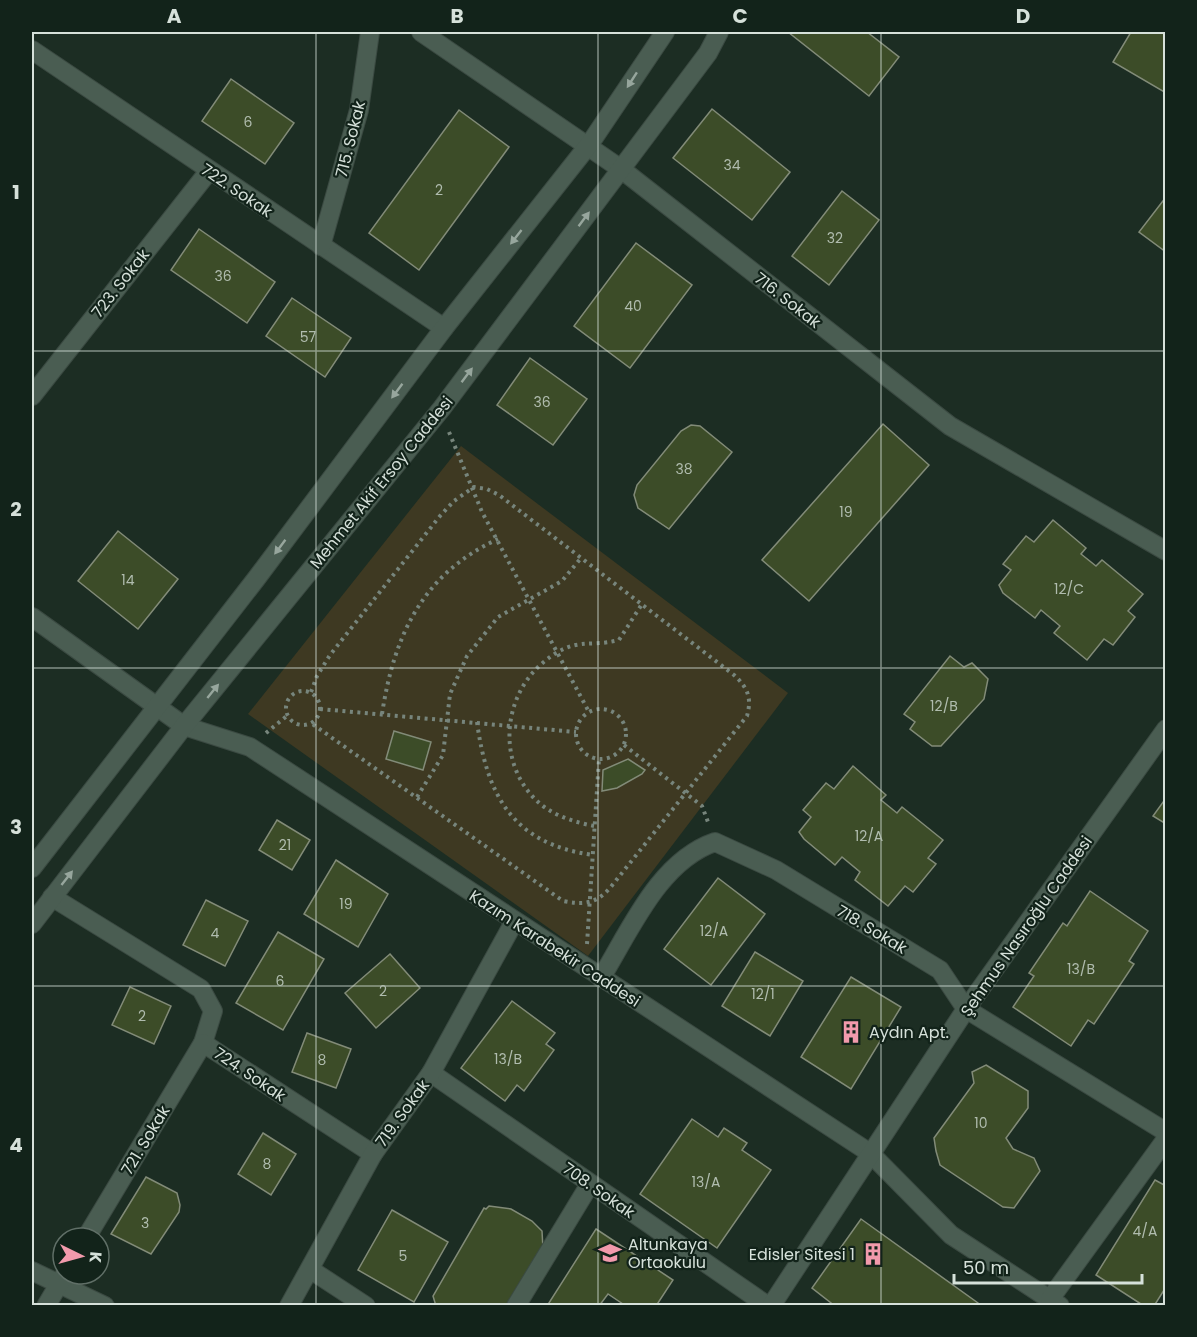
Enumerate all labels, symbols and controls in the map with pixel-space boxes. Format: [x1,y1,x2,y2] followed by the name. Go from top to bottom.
[167,2,182,30] text: A
[450,2,464,30] text: B
[732,2,748,30] text: C
[1016,2,1030,30] text: D
[627,72,638,88] one-way arrow
[330,98,371,180] street label: 715. Sokak
[244,112,253,132] house number: 6
[723,155,741,175] house number: 34
[196,158,278,223] street label: 722. Sokak
[12,178,20,206] text: 1
[435,180,443,200] house number: 2
[577,212,589,227] one-way arrow
[827,228,843,248] house number: 32
[511,229,523,244] one-way arrow
[86,243,155,323] street label: 723. Sokak
[214,266,232,286] house number: 36
[750,267,826,334] street label: 716. Sokak
[624,296,642,316] house number: 40
[300,327,317,347] house number: 57
[460,368,472,383] one-way arrow
[391,382,403,398] one-way arrow
[304,391,458,573] street label: Mehmet Akif Ersoy Caddesi
[533,392,551,412] house number: 36
[675,459,693,479] house number: 38
[10,495,22,523] text: 2
[839,502,853,522] house number: 19
[274,538,286,554] one-way arrow
[121,570,135,590] house number: 14
[1054,579,1084,599] house number: 12/C
[206,683,219,699] one-way arrow
[930,696,958,716] house number: 12/B
[10,813,22,841] text: 3
[855,826,883,846] house number: 12/A
[955,831,1098,1021] street label: Şehmus Nasıroğlu Caddesi
[279,835,291,855] house number: 21
[61,870,74,886] one-way arrow
[465,884,645,1012] street label: Kazım Karabekir Caddesi
[339,894,353,914] house number: 19
[832,899,912,960] street label: 718. Sokak
[700,921,728,941] house number: 12/A
[211,923,220,943] house number: 4
[1067,959,1095,979] house number: 13/B
[276,971,285,991] house number: 6
[379,981,387,1001] house number: 2
[751,984,775,1004] house number: 12/1
[138,1006,146,1026] house number: 2
[838,1019,864,1045] building icon: Aydın Apt.
[869,1021,949,1044] place label: Aydın Apt.
[209,1042,291,1107] street label: 724. Sokak
[494,1049,522,1069] house number: 13/B
[318,1050,327,1070] house number: 8
[370,1074,435,1152] street label: 719. Sokak
[116,1100,176,1179] street label: 721. Sokak
[974,1113,988,1133] house number: 10
[9,1131,23,1159] text: 4
[263,1154,272,1174] house number: 8
[558,1157,640,1224] street label: 708. Sokak
[692,1172,720,1192] house number: 13/A
[141,1213,149,1233] house number: 3
[1133,1221,1157,1241] house number: 4/A
[51,1226,111,1286] north arrow
[628,1233,708,1274] place label: Altunkaya Ortaokulu
[597,1240,623,1266] school or university icon: Altunkaya Ortaokulu
[860,1241,886,1267] building icon: Edisler Sitesi 1
[749,1243,855,1266] place label: Edisler Sitesi 1
[399,1246,407,1266] house number: 5
[954,1247,1142,1285] scale bar
[84,1251,107,1264] text: K
[963,1255,1009,1280] text: 50 m

